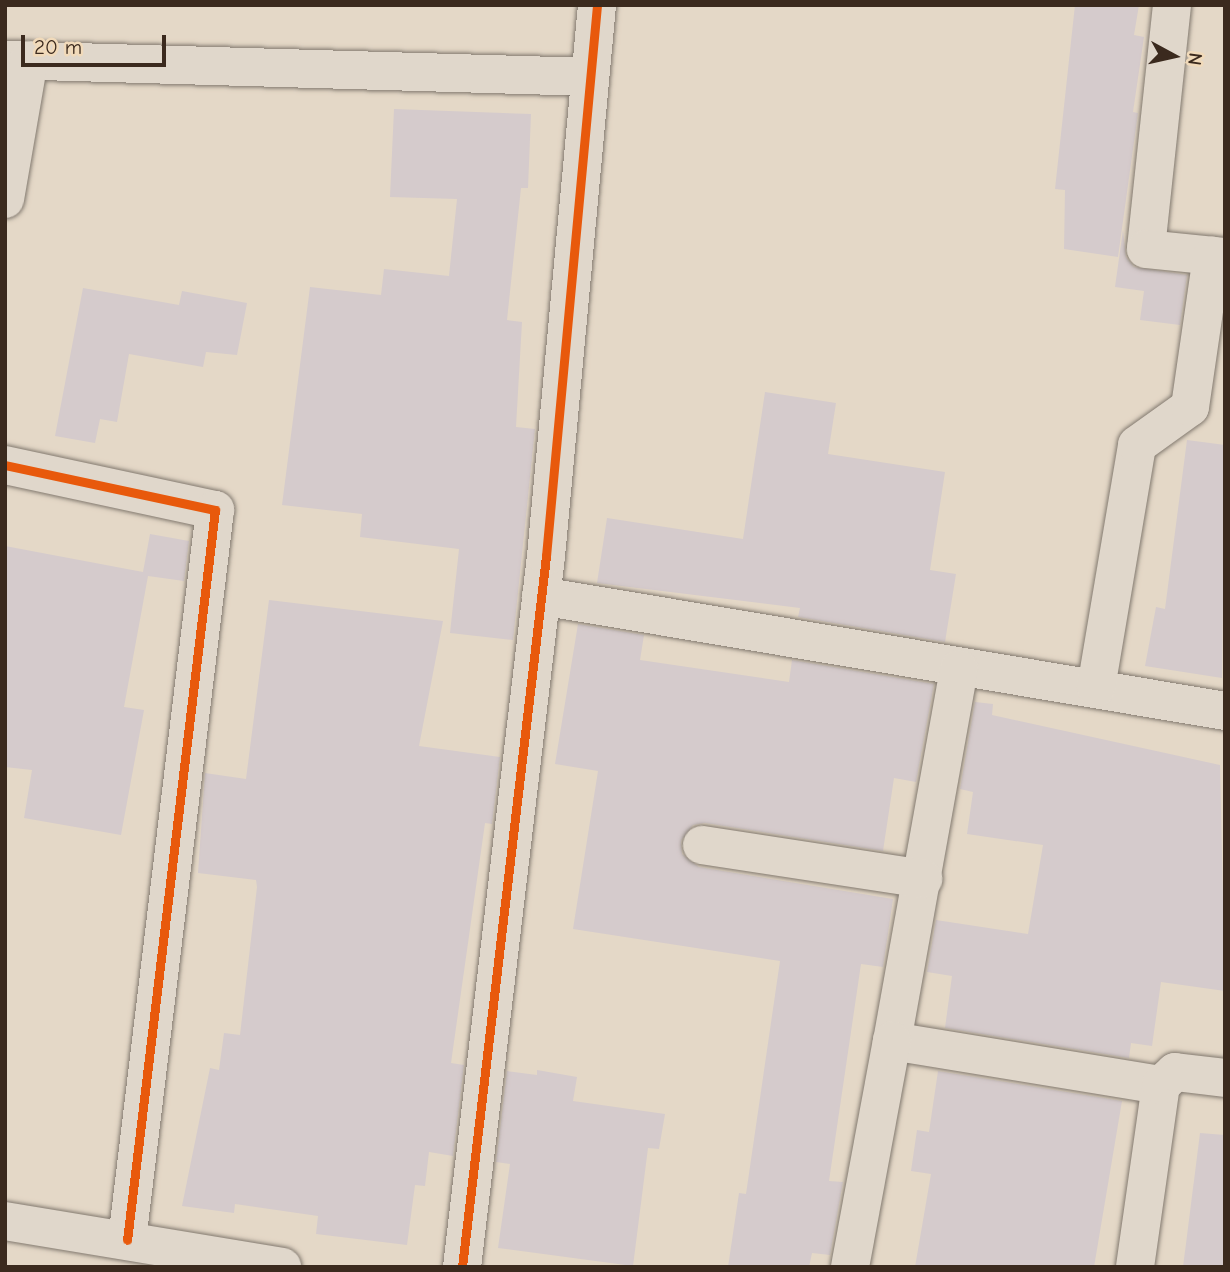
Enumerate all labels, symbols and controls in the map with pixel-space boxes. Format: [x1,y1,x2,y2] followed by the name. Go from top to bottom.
[24,21,170,65] scale bar
[1139,21,1209,91] north arrow
[34,35,82,59] text: 20 m
[1183,51,1207,67] text: N

